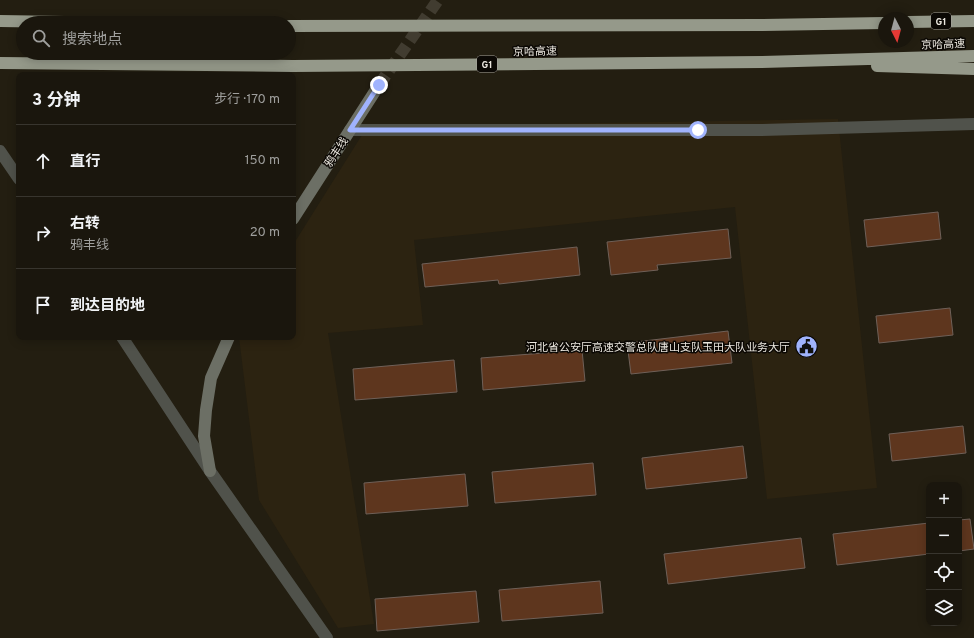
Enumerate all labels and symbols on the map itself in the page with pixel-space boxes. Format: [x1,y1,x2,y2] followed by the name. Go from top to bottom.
[878,12,914,48] north arrow
[931,13,951,29] road number: G1
[921,37,965,53] street label: 京哈高速
[513,45,557,59] street label: 京哈高速
[477,56,497,72] road number: G1
[370,76,388,94] route end
[689,121,707,139] route start
[322,135,352,170] street label: 鸦丰线
[793,334,819,360] public building icon: 河北省公安厅高速交警总队唐山支队玉田大队业务大厅
[526,341,790,355] place label: 河北省公安厅高速交警总队唐山支队玉田大队业务大厅

